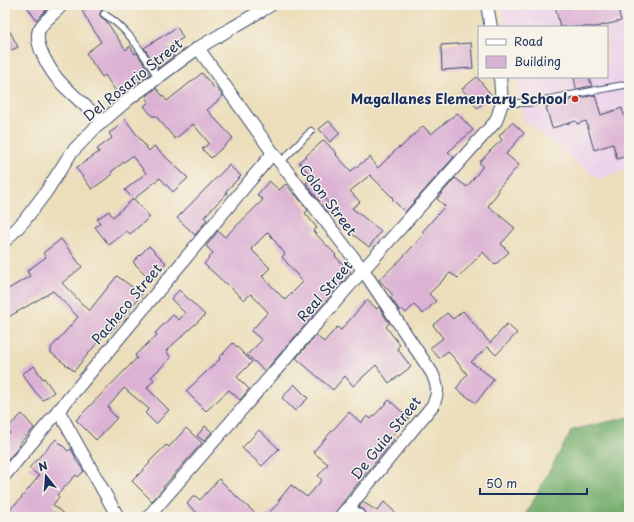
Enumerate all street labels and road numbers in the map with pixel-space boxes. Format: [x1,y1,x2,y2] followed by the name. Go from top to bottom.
[79,33,187,126] street label: Del Rosario Street
[294,160,362,240] street label: Colon Street
[292,255,357,326] street label: Real Street
[86,258,167,349] street label: Pacheco Street
[345,391,426,484] street label: De Guia Street

